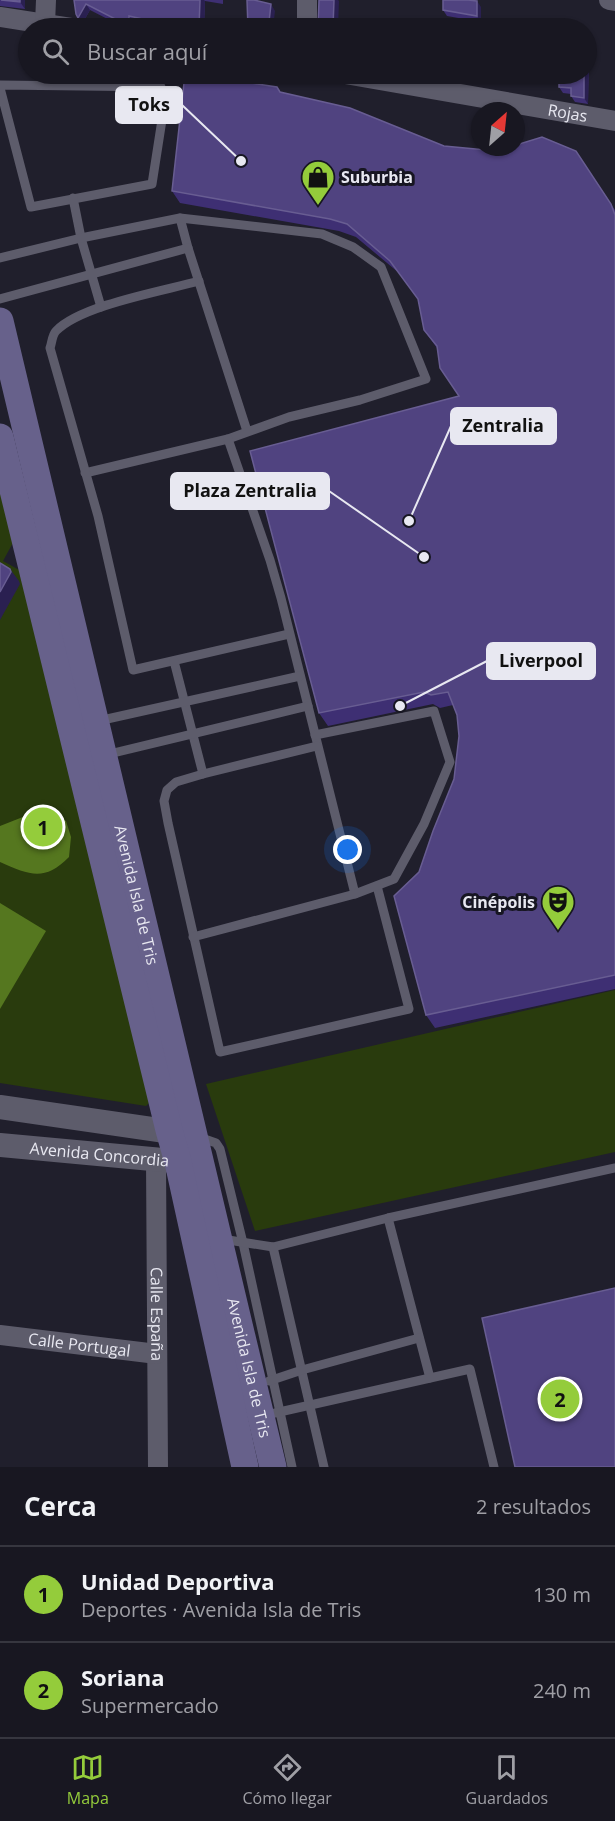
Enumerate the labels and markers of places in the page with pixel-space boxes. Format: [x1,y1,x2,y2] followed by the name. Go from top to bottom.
[116,87,182,123] callout: Toks
[300,159,336,206] shop icon: Suburbia
[341,166,413,188] place label: Suburbia
[451,408,556,444] callout: Zentralia
[171,473,329,509] callout: Plaza Zentralia
[487,643,595,679] callout: Liverpool
[24,804,63,850] pin: 1
[540,884,576,931] theatre icon: Cinépolis
[462,891,535,913] place label: Cinépolis
[540,1376,580,1422] pin: 2

